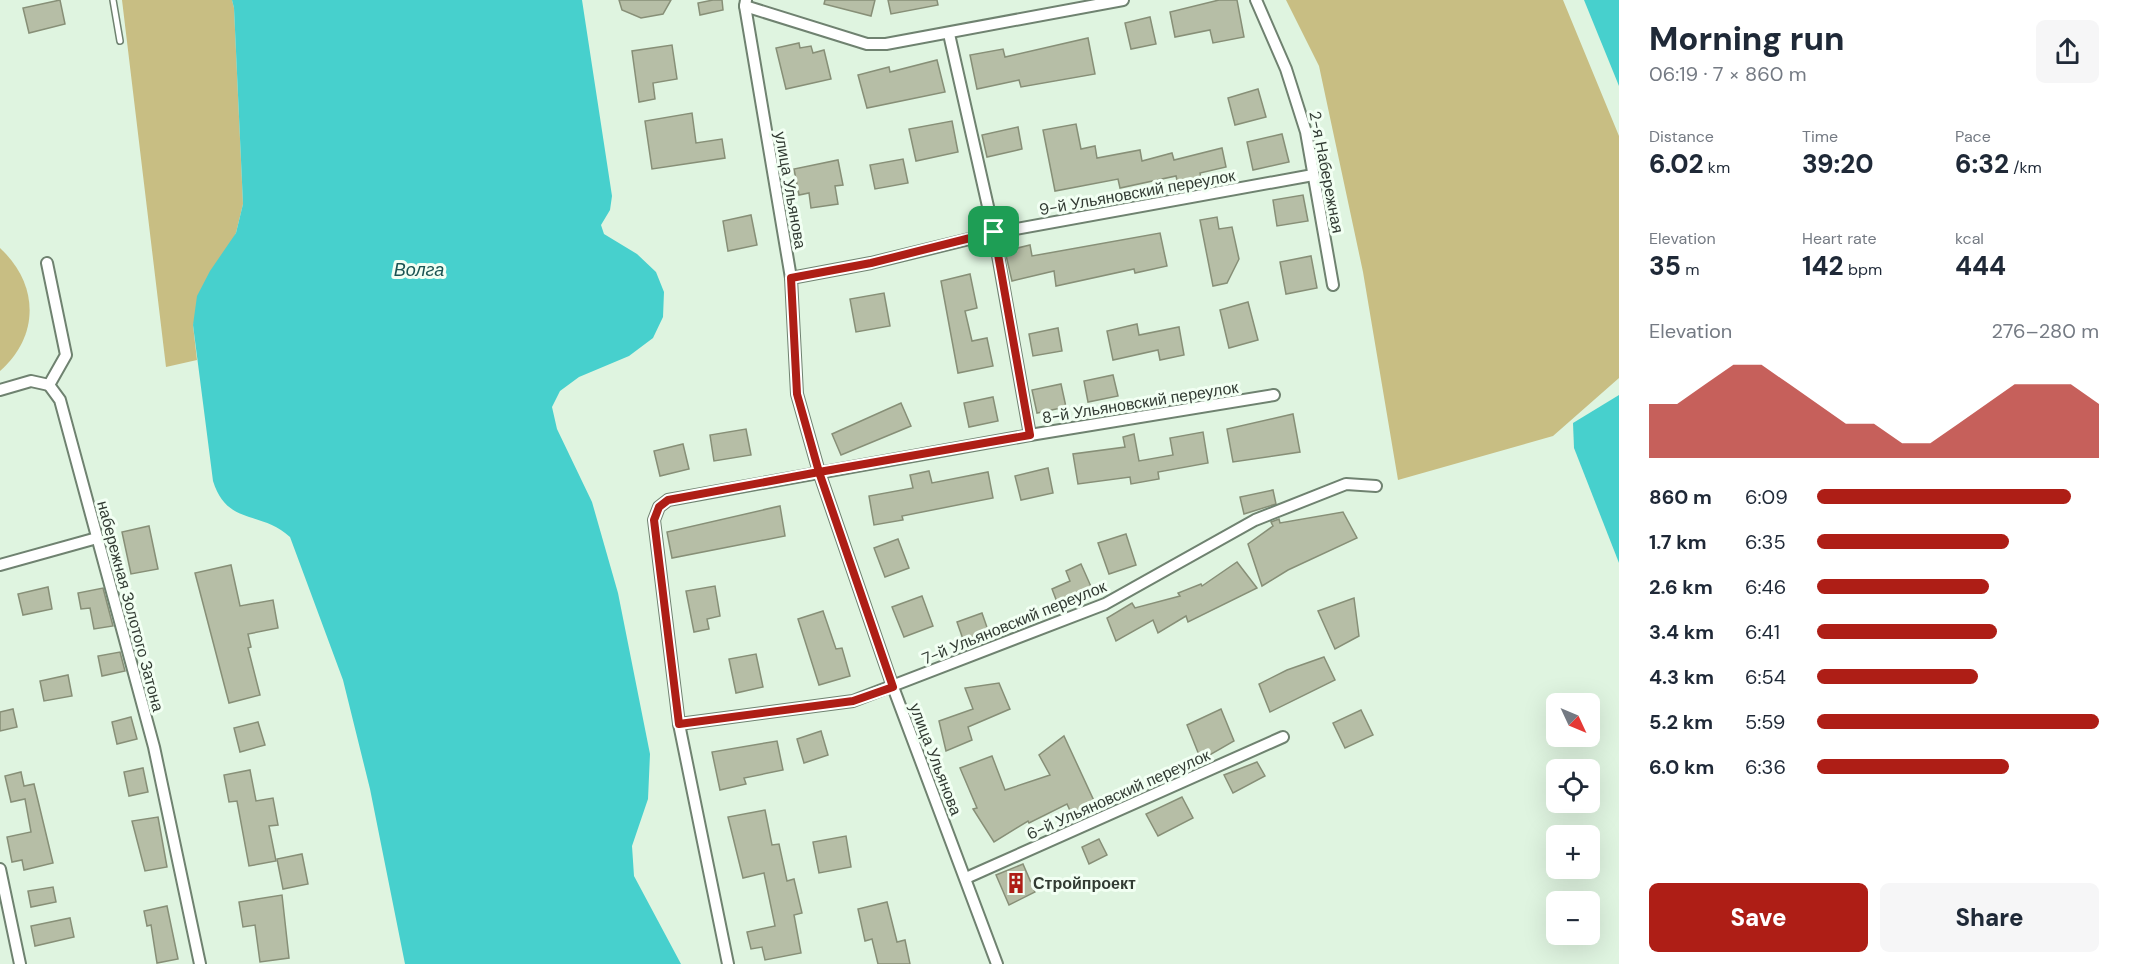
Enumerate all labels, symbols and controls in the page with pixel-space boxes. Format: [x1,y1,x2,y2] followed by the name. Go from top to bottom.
[1649,17,1844,60] text: Morning run
[2036,20,2099,83] button: share
[1649,61,1807,87] text: 06:19 · 7 × 860 m
[1304,109,1349,235] street label: 2-я Набережная
[1649,126,1714,147] text: Distance
[1802,126,1838,147] text: Time
[1955,126,1991,147] text: Pace
[770,130,811,250] street label: улица Ульянова
[1649,147,1704,181] text: 6.02
[1802,147,1874,181] text: 39:20
[1955,147,2009,181] text: 6:32
[1704,157,1730,178] text: km
[2009,157,2042,178] text: /km
[1037,165,1238,220] street label: 9-й Ульяновский переулок
[968,206,1019,257] pin
[977,215,1010,248] icon: arrive
[1649,228,1716,249] text: Elevation
[1802,228,1877,249] text: Heart rate
[1955,228,1984,249] text: kcal
[1649,249,1681,283] text: 35
[1802,249,1844,283] text: 142
[1955,249,2006,283] text: 444
[394,258,444,282] water label: Волга
[1681,259,1699,280] text: m
[1844,259,1882,280] text: bpm
[1649,318,1732,344] text: Elevation
[1992,318,2099,344] text: 276–280 m
[1040,376,1241,428] street label: 8-й Ульяновский переулок
[1649,484,1712,510] text: 860 m
[1745,484,1788,510] text: 6:09
[92,498,169,714] street label: набережная Золотого Затона
[1649,529,1707,555] text: 1.7 km
[1745,529,1786,555] text: 6:35
[1649,574,1713,600] text: 2.6 km
[1745,574,1786,600] text: 6:46
[919,576,1110,669] street label: 7-й Ульяновский переулок
[1649,619,1714,645] text: 3.4 km
[1745,619,1780,645] text: 6:41
[1649,664,1714,690] text: 4.3 km
[1745,664,1786,690] text: 6:54
[1546,693,1600,747] north arrow
[1546,693,1600,945] map controls
[904,700,967,818] street label: улица Ульянова
[1649,709,1713,735] text: 5.2 km
[1745,709,1785,735] text: 5:59
[1023,744,1214,844] street label: 6-й Ульяновский переулок
[1649,754,1714,780] text: 6.0 km
[1745,754,1786,780] text: 6:36
[1546,759,1600,813] button: locate
[1546,825,1600,879] button: +
[1004,871,1028,895] building icon: Стройпроект
[1033,873,1136,894] place label: Стройпроект
[1649,883,1868,952] button: Save
[1880,883,2099,952] button: Share
[1546,891,1600,945] button: −

